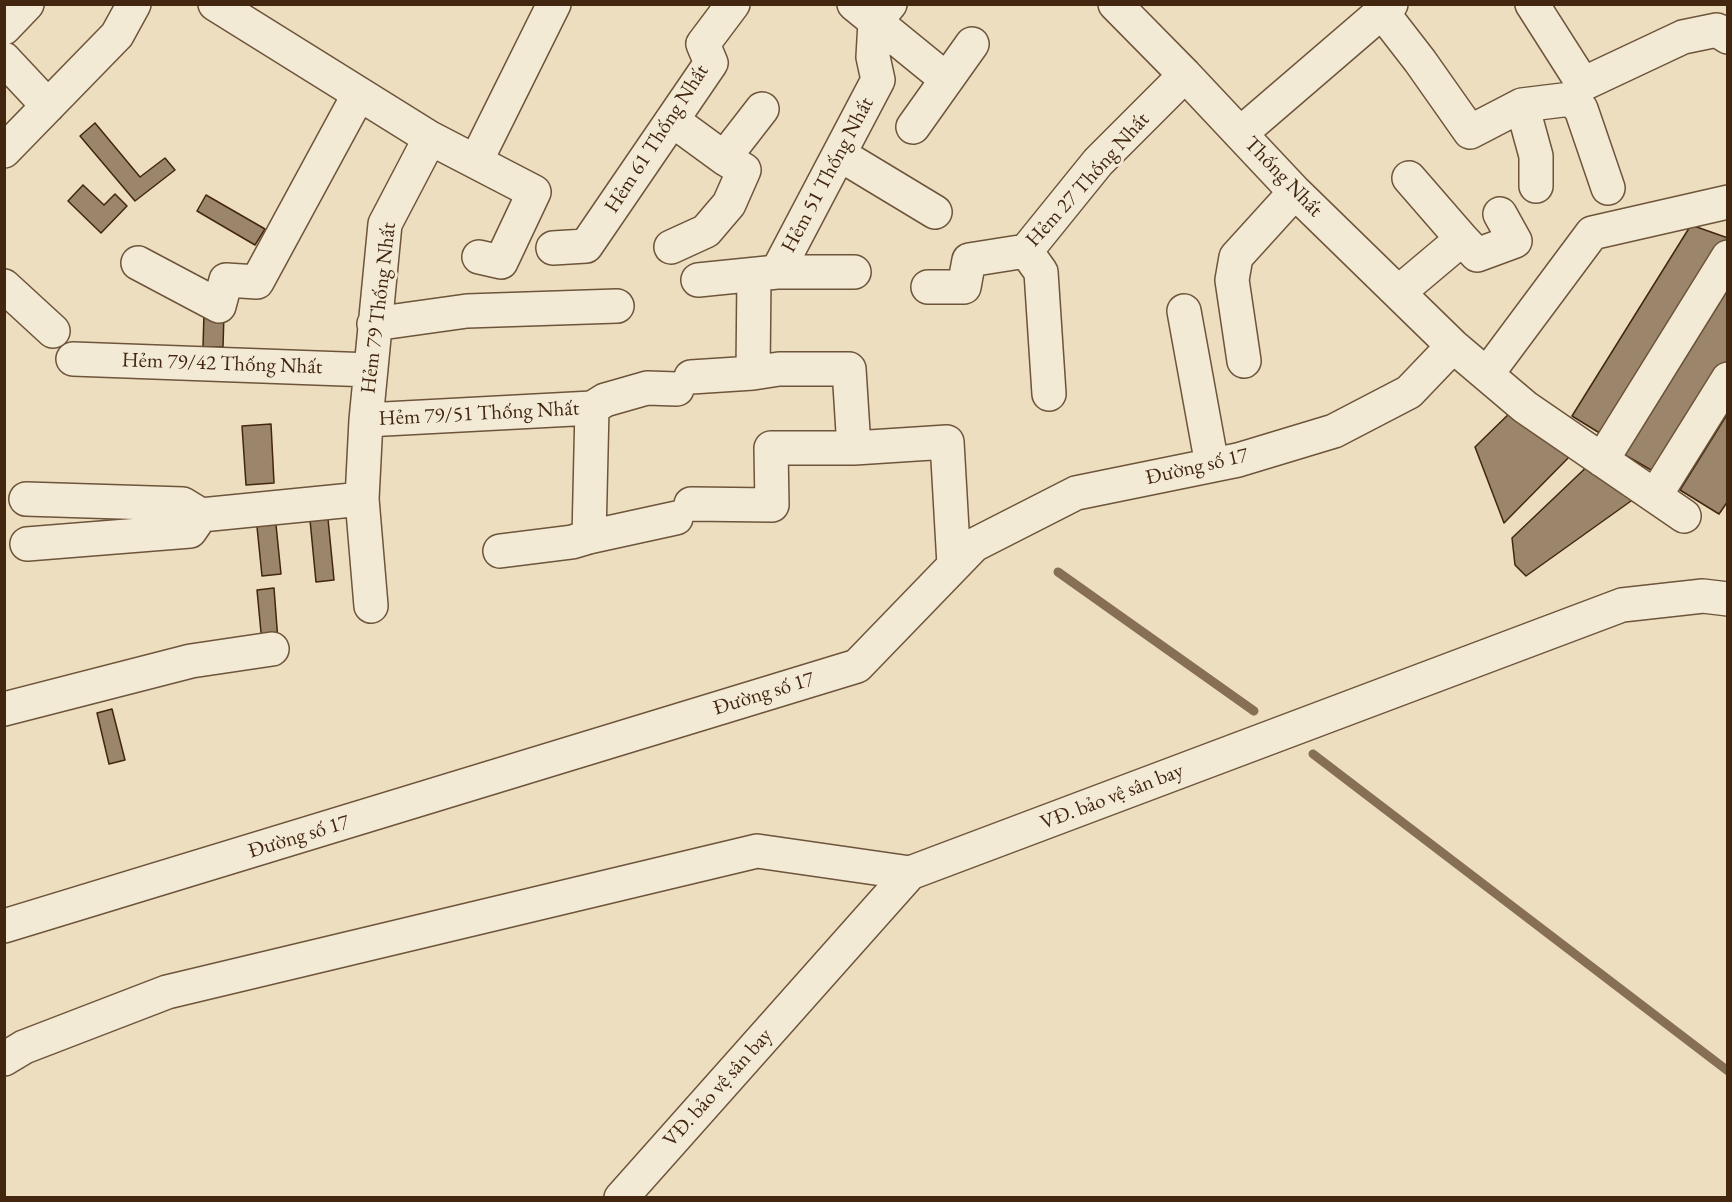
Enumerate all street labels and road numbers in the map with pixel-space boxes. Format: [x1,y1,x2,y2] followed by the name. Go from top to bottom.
[600,60,714,218] street label: Hẻm 61 Thống Nhất
[776,93,880,257] street label: Hẻm 51 Thống Nhất
[1021,108,1155,252] street label: Hẻm 27 Thống Nhất
[1238,132,1328,222] street label: Thống Nhất
[356,221,402,395] street label: Hẻm 79 Thống Nhất
[121,348,323,380] street label: Hẻm 79/42 Thống Nhất
[378,396,580,432] street label: Hẻm 79/51 Thống Nhất
[1143,443,1251,491] street label: Đường số 17
[710,667,818,721] street label: Đường số 17
[1037,758,1187,836] street label: VĐ. bảo vệ sân bay
[245,810,353,864] street label: Đường số 17
[658,1023,778,1153] street label: VĐ. bảo vệ sân bay

